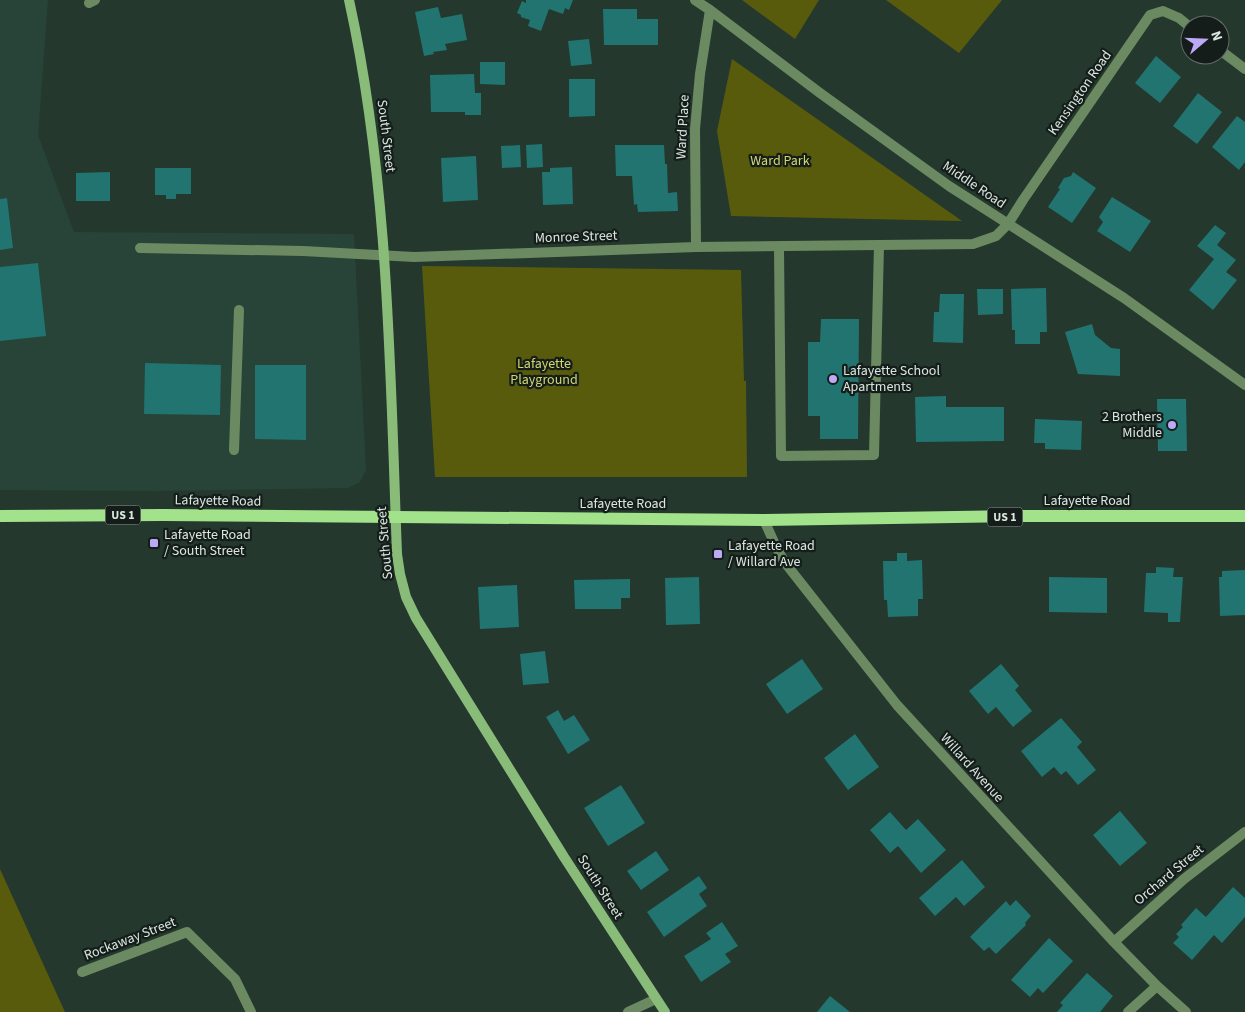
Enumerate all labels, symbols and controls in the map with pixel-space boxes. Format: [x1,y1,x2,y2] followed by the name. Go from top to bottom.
[1180,15,1230,65] north arrow
[1205,28,1227,44] text: N
[1043,47,1117,139] street label: Kensington Road
[671,94,695,160] street label: Ward Place
[372,99,400,174] street label: South Street
[750,151,810,171] park label: Ward Park
[938,156,1010,214] street label: Middle Road
[534,226,618,248] street label: Monroe Street
[510,354,578,390] park label: Lafayette Playground
[843,361,940,397] place label: Lafayette School Apartments
[827,373,839,385] marker: Lafayette School Apartments
[1102,407,1162,443] place label: 2 Brothers Middle
[1166,419,1178,431] marker: 2 Brothers Middle
[174,490,262,512] street label: Lafayette Road
[1044,491,1130,511] street label: Lafayette Road
[580,494,666,514] street label: Lafayette Road
[106,506,140,524] road number: US 1
[372,506,398,580] street label: South Street
[988,508,1022,526] road number: US 1
[164,525,251,561] place label: Lafayette Road / South Street
[728,536,815,572] place label: Lafayette Road / Willard Ave
[148,537,160,549] marker: Lafayette Road / South Street
[712,548,724,560] marker: Lafayette Road / Willard Ave
[935,729,1009,807] street label: Willard Avenue
[1130,840,1208,910] street label: Orchard Street
[572,851,628,923] street label: South Street
[81,912,179,966] street label: Rockaway Street

